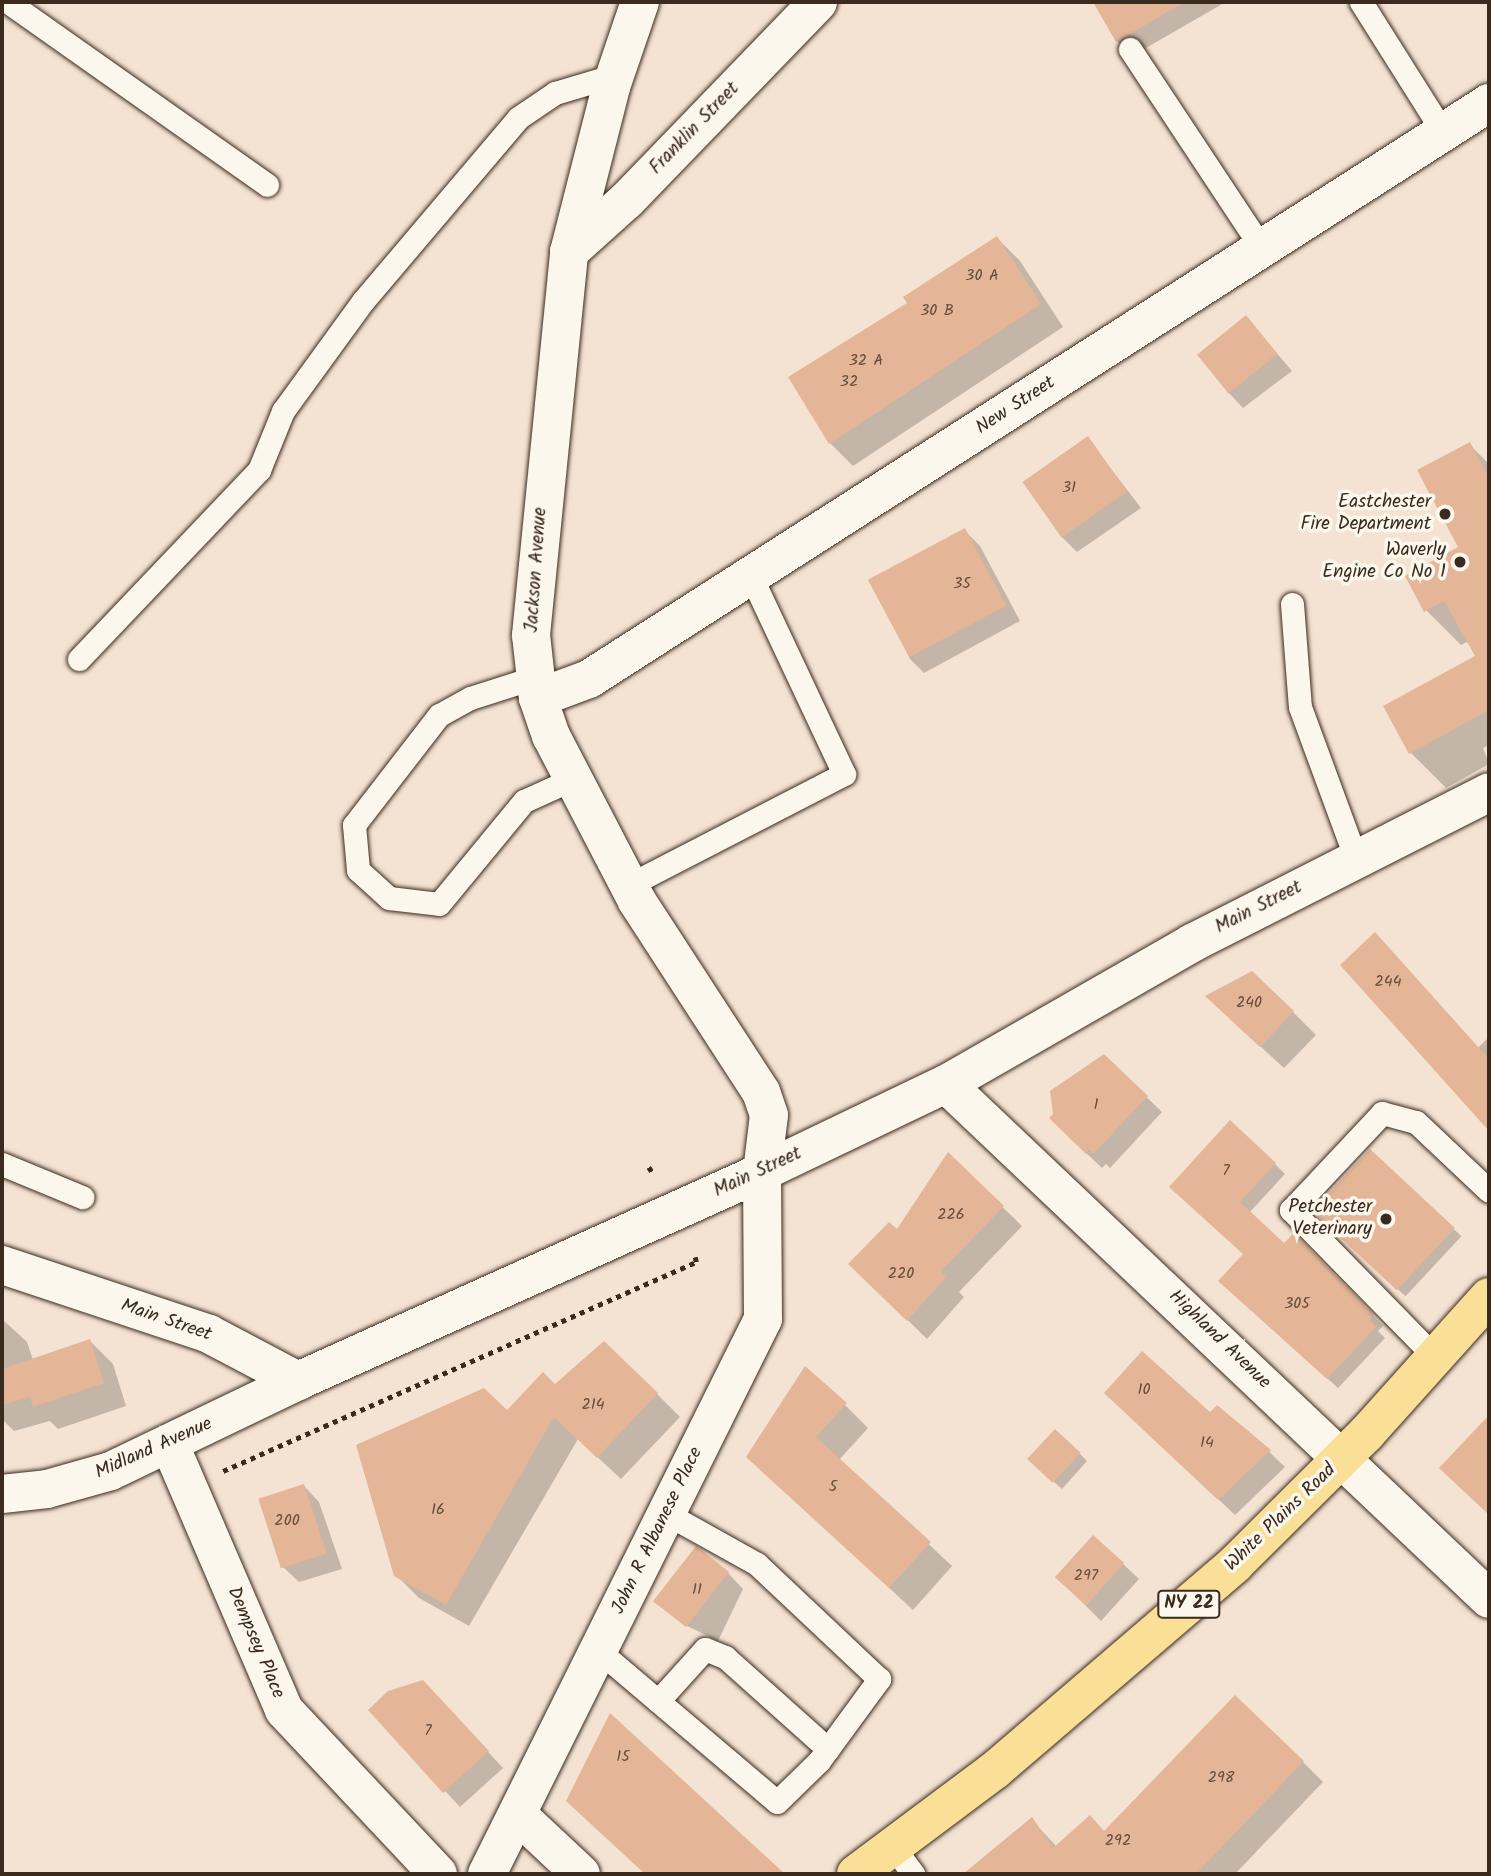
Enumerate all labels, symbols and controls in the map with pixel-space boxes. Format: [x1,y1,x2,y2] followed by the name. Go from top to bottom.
[645,78,745,180] street label: Franklin Street
[965,266,999,286] house number: 30 A
[920,301,954,321] house number: 30 B
[849,351,883,371] house number: 32 A
[840,372,858,392] house number: 32
[972,372,1060,440] street label: New Street
[1062,478,1076,498] house number: 31
[1300,492,1431,536] place label: Eastchester Fire Department
[1437,506,1453,522] marker: Eastchester Fire Department
[521,507,553,633] street label: Jackson Avenue
[1322,540,1446,584] place label: Waverly Engine Co No 1
[1452,554,1468,570] marker: Waverly Engine Co No 1
[953,574,971,594] house number: 35
[1212,876,1306,940] street label: Main Street
[1375,972,1401,992] house number: 244
[1236,993,1262,1013] house number: 240
[1093,1095,1099,1115] house number: 1
[710,1143,806,1203] street label: Main Street
[1222,1161,1230,1181] house number: 7
[1288,1197,1372,1241] place label: Petchester Veterinary
[937,1205,965,1225] house number: 226
[1378,1211,1394,1227] marker: Petchester Veterinary
[888,1264,914,1284] house number: 220
[1163,1286,1275,1394] street label: Highland Avenue
[1284,1294,1310,1314] house number: 305
[118,1295,214,1347] street label: Main Street
[1137,1380,1151,1400] house number: 10
[581,1395,605,1415] house number: 214
[92,1413,216,1485] street label: Midland Avenue
[1200,1433,1214,1453] house number: 14
[608,1444,708,1618] street label: John R Albanese Place
[1221,1459,1341,1577] street label: White Plains Road
[829,1477,837,1497] house number: 5
[431,1500,445,1520] house number: 16
[274,1511,300,1531] house number: 200
[1074,1566,1098,1586] house number: 297
[692,1580,702,1600] house number: 11
[221,1584,289,1702] street label: Dempsey Place
[1156,1590,1222,1618] road number: NY 22
[424,1721,432,1741] house number: 7
[616,1747,630,1767] house number: 15
[1208,1768,1234,1788] house number: 298
[1105,1831,1131,1851] house number: 292

